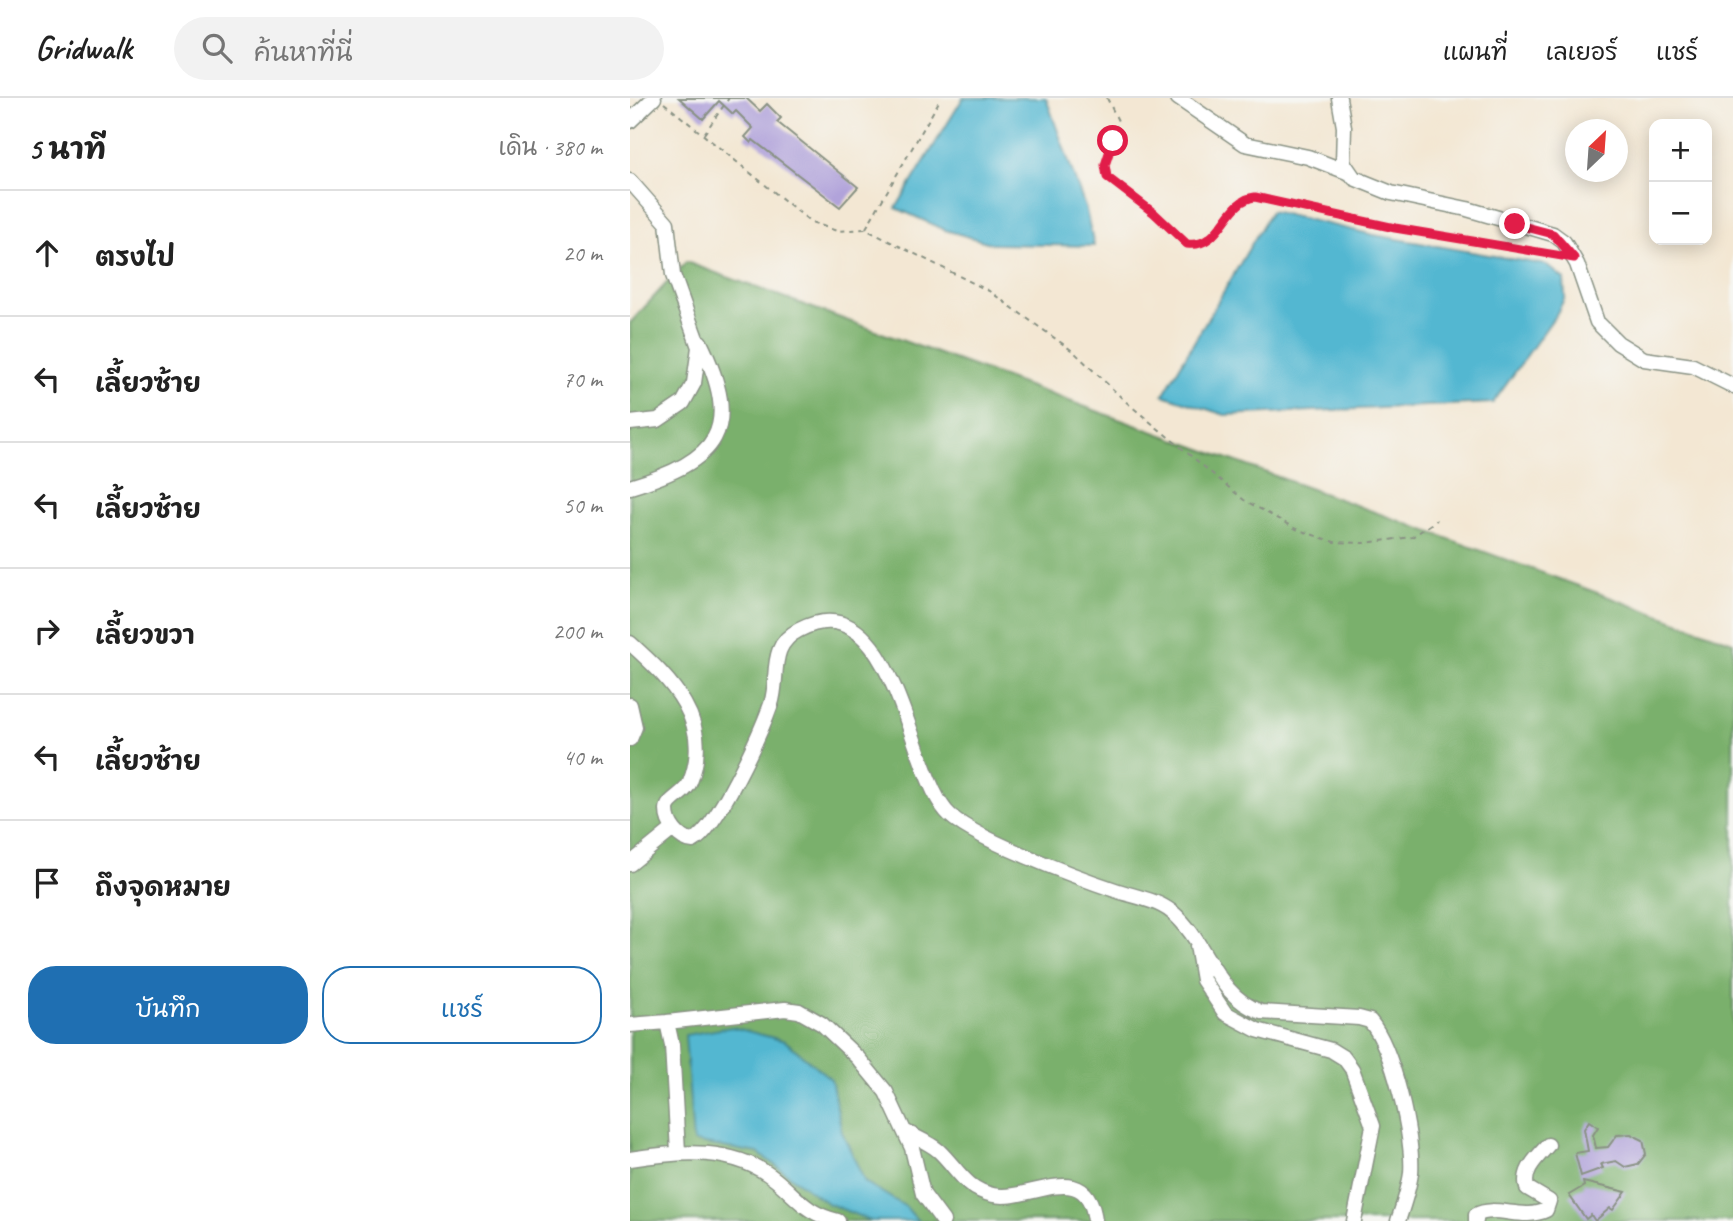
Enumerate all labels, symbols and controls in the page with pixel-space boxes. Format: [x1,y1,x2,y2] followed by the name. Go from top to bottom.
[174,17,664,80] search box
[35,27,132,69] text: Gridwalk
[198,29,236,67] icon: search
[254,36,353,69] text: ค้นหาที่นี่
[1443,37,1508,67] text: แผนที่
[1546,37,1618,67] text: เลเยอร์
[1656,37,1698,67] text: แชร์
[1565,119,1628,182] north arrow
[1649,119,1712,245] map controls
[1649,119,1712,182] button: +
[1097,125,1128,156] route start
[28,130,106,168] text: 5 นาที
[499,133,602,162] text: เดิน · 380 m
[1649,182,1712,245] button: −
[1499,208,1530,239] route end
[28,234,66,272] icon: ahead
[563,239,602,268] text: 20 m
[95,241,175,274] text: ตรงไป
[28,360,66,398] icon: left
[563,365,602,394] text: 70 m
[95,367,201,400] text: เลี้ยวซ้าย
[28,486,66,524] icon: left
[563,491,602,520] text: 50 m
[95,493,201,526] text: เลี้ยวซ้าย
[28,612,66,650] icon: right
[553,617,602,646] text: 200 m
[95,619,195,652] text: เลี้ยวขวา
[28,738,66,776] icon: left
[563,743,602,772] text: 40 m
[95,745,201,778] text: เลี้ยวซ้าย
[28,864,66,902] icon: arrive
[95,871,231,904] text: ถึงจุดหมาย
[28,966,308,1044] button: บันทึก
[322,966,602,1044] button: แชร์

